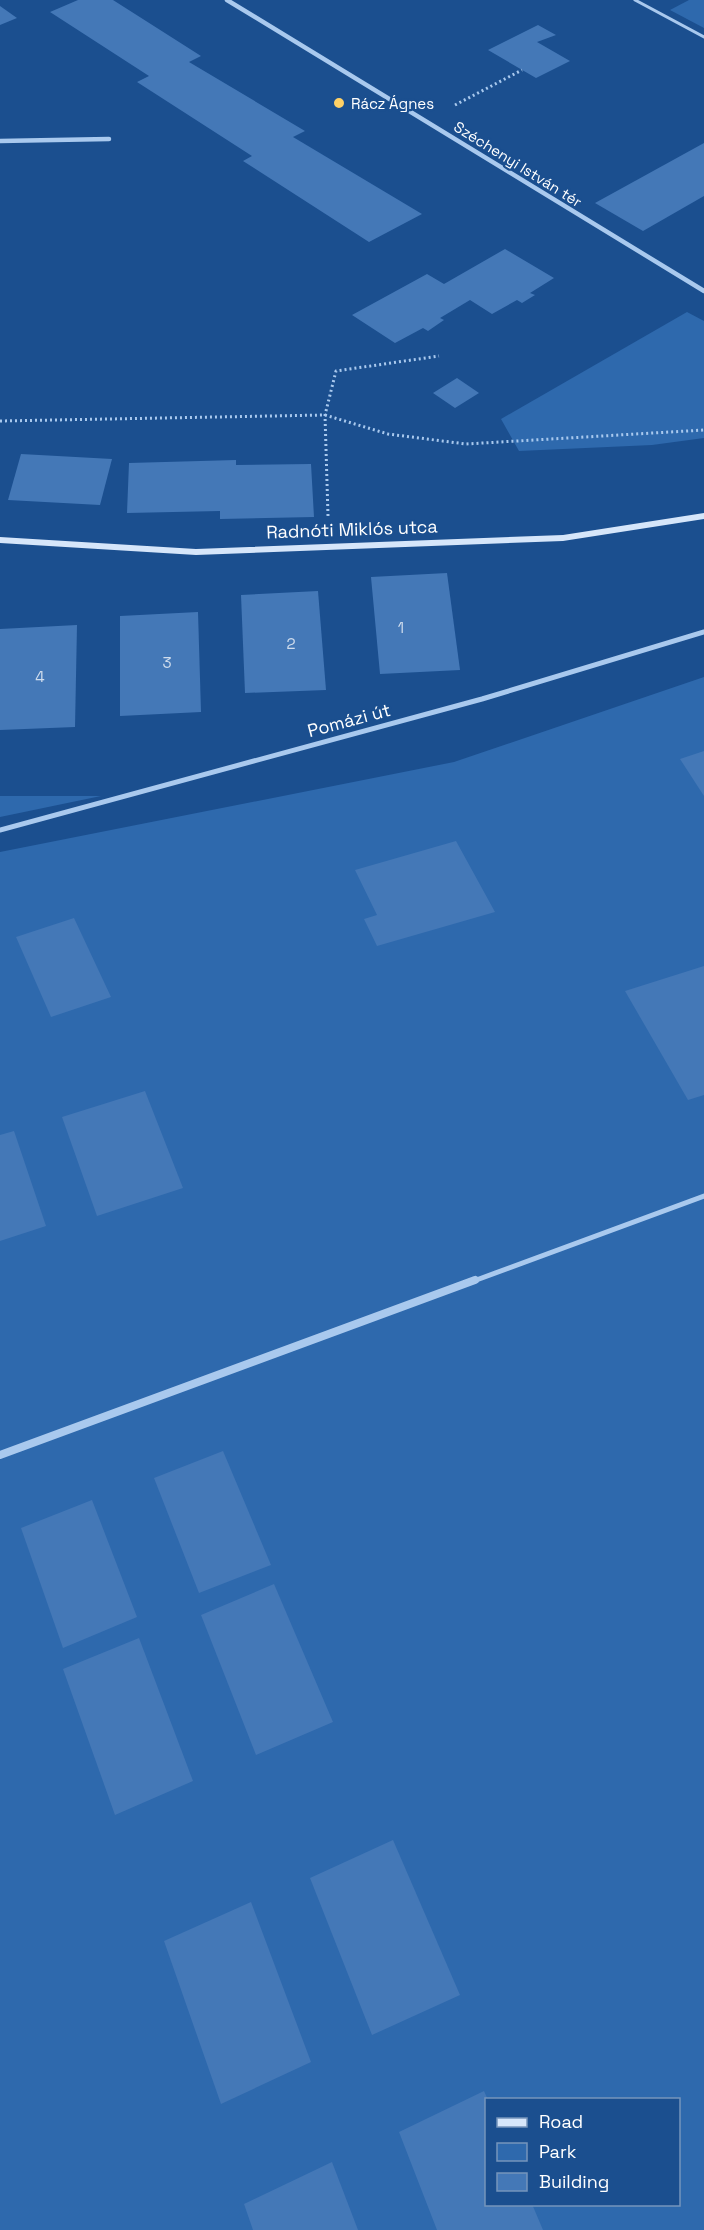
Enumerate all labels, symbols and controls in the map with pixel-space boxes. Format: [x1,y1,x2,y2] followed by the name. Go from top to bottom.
[351,94,434,113] place label: Rácz Ágnes
[332,96,346,110] marker: Rácz Ágnes
[450,117,586,211] street label: Széchenyi István tér
[266,515,438,543] street label: Radnóti Miklós utca
[398,618,404,637] house number: 1
[286,634,296,653] house number: 2
[162,653,172,672] house number: 3
[35,667,45,686] house number: 4
[305,698,393,742] street label: Pomázi út
[485,2098,680,2206] legend
[539,2110,583,2133] text: Road
[539,2140,577,2163] text: Park
[539,2170,609,2193] text: Building

